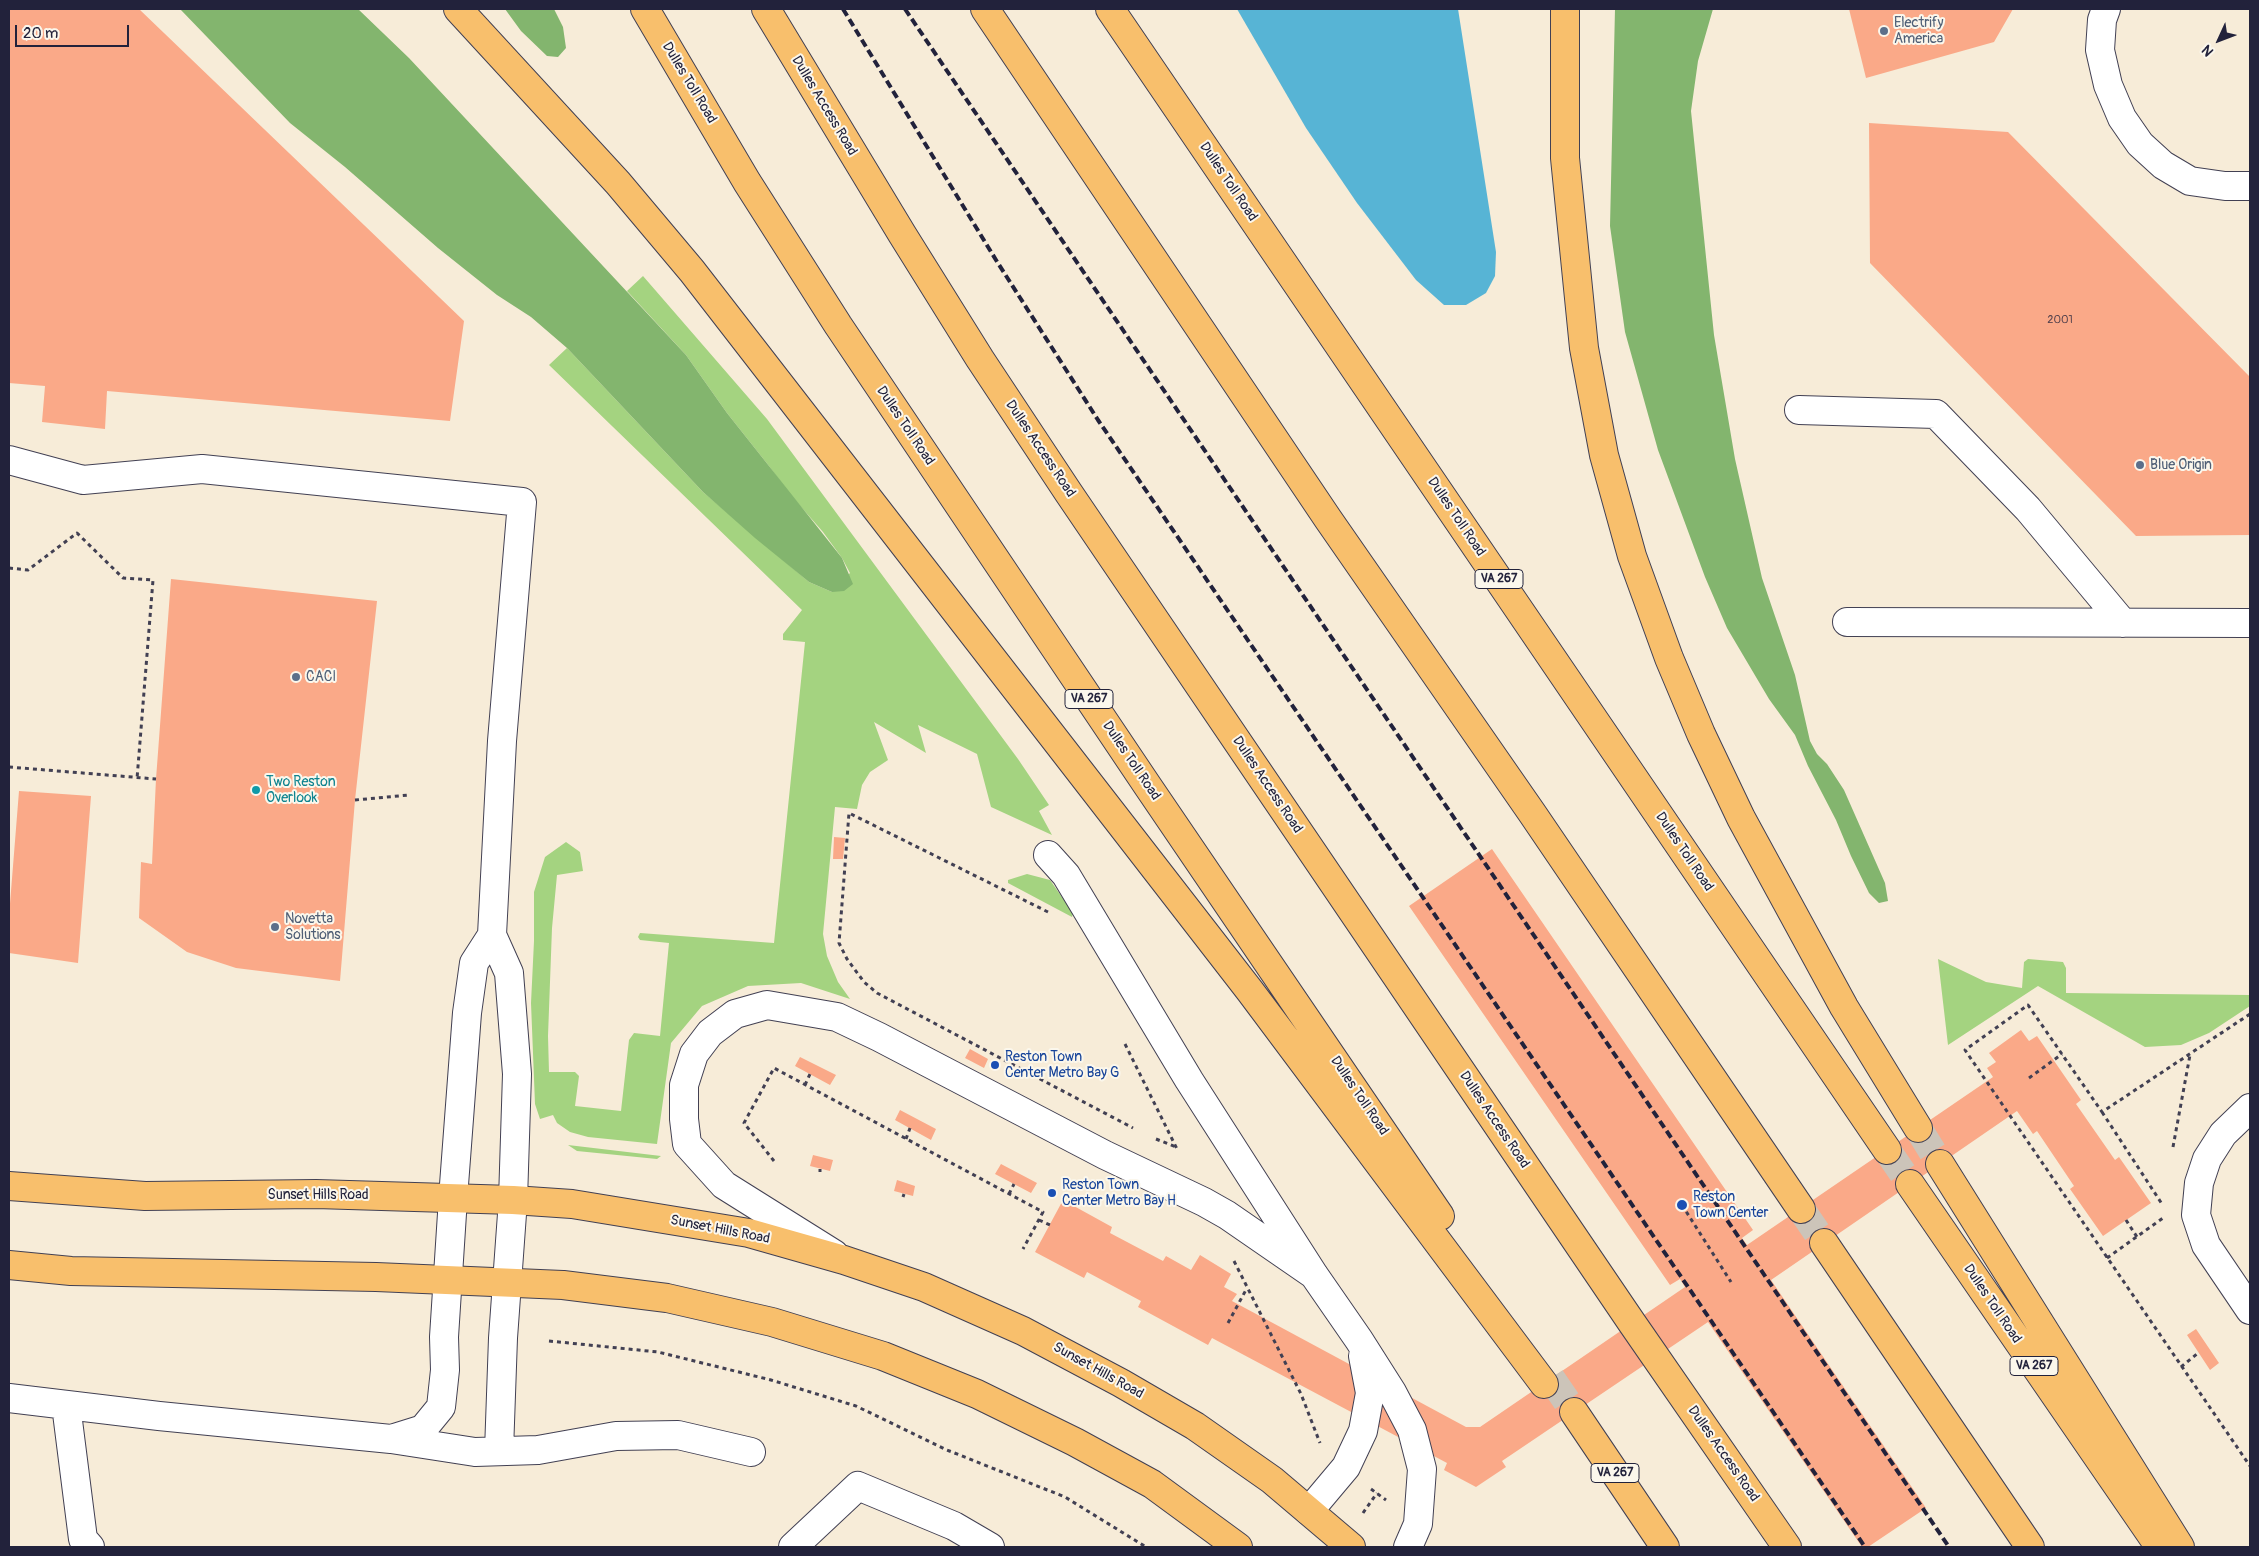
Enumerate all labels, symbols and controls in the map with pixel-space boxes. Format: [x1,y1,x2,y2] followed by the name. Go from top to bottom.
[18,15,131,47] scale bar
[1894,15,1943,48] place label: Electrify America
[2194,15,2244,65] north arrow
[23,24,58,43] text: 20 m
[1878,25,1890,37] marker: Electrify America
[658,39,720,127] street label: Dulles Toll Road
[2198,41,2217,60] text: N
[788,53,860,159] street label: Dulles Access Road
[1195,139,1261,225] street label: Dulles Toll Road
[2047,313,2073,327] house number: 2001
[872,383,938,469] street label: Dulles Toll Road
[1001,397,1079,501] street label: Dulles Access Road
[2150,457,2212,473] place label: Blue Origin
[2134,459,2146,471] marker: Blue Origin
[1423,474,1489,560] street label: Dulles Toll Road
[1475,570,1523,588] road number: VA 267
[306,669,336,685] place label: CACI
[290,671,302,683] marker: CACI
[1065,690,1113,709] road number: VA 267
[1098,718,1164,804] street label: Dulles Toll Road
[1228,733,1306,837] street label: Dulles Access Road
[266,774,336,806] place label: Two Reston Overlook
[250,784,262,796] marker: Two Reston Overlook
[1651,809,1717,895] street label: Dulles Toll Road
[285,911,340,944] place label: Novetta Solutions
[269,921,281,933] marker: Novetta Solutions
[1005,1049,1119,1082] place label: Reston Town Center Metro Bay G
[1326,1053,1392,1139] street label: Dulles Toll Road
[989,1059,1001,1071] marker: Reston Town Center Metro Bay G
[1455,1068,1533,1172] street label: Dulles Access Road
[1062,1177,1176,1210] place label: Reston Town Center Metro Bay H
[268,1187,368,1203] street label: Sunset Hills Road
[1046,1187,1058,1199] marker: Reston Town Center Metro Bay H
[1693,1189,1769,1222] place label: Reston Town Center
[1675,1198,1689,1212] marker: Reston Town Center
[669,1212,771,1248] street label: Sunset Hills Road
[1959,1261,2025,1347] street label: Dulles Toll Road
[1050,1339,1146,1403] street label: Sunset Hills Road
[2010,1356,2058,1375] road number: VA 267
[1684,1403,1762,1505] street label: Dulles Access Road
[1591,1464,1639,1482] road number: VA 267

